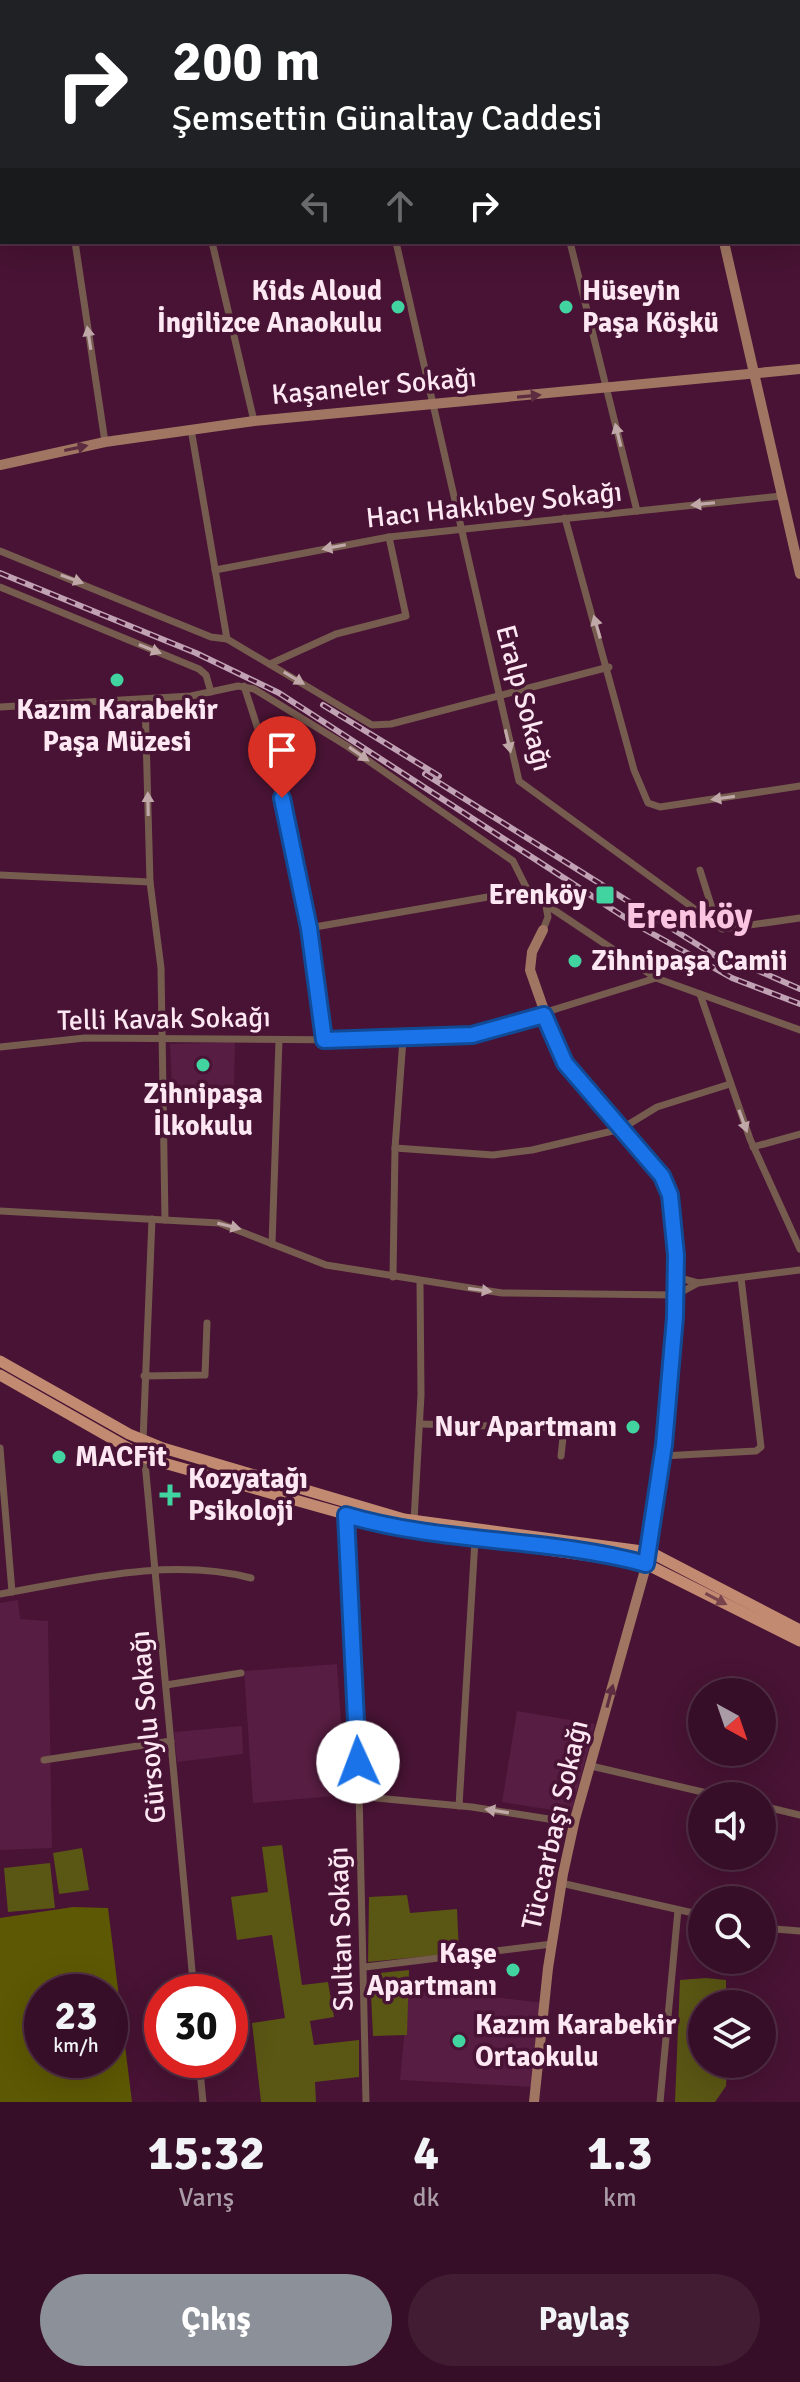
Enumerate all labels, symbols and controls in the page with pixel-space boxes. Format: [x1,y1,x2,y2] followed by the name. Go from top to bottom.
[172,27,320,96] text: 200 m
[40,32,144,136] icon: right
[172,96,602,141] text: Şemsettin Günaltay Caddesi
[294,184,338,228] icon: left
[378,184,422,228] icon: ahead
[462,184,506,228] icon: right
[157,274,382,340] place label: Kids Aloud İngilizce Anaokulu
[582,274,719,340] place label: Hüseyin Paşa Köşkü
[389,298,407,316] marker: Kids Aloud İngilizce Anaokulu
[557,298,575,316] marker: Hüseyin Paşa Köşkü
[82,325,95,350] one-way arrow
[270,360,478,412] street label: Kaşaneler Sokağı
[517,389,542,402] one-way arrow
[612,422,624,447] one-way arrow
[64,442,89,454] one-way arrow
[364,475,624,535] street label: Hacı Hakkıbey Sokağı
[690,498,715,511] one-way arrow
[321,541,346,554] one-way arrow
[61,574,85,586] one-way arrow
[590,615,603,639] one-way arrow
[488,621,560,775] street label: Eralp Sokağı
[138,642,162,655] one-way arrow
[108,671,126,689] marker: Kazım Karabekir Paşa Müzesi
[283,671,305,685] one-way arrow
[16,693,219,759] place label: Kazım Karabekir Paşa Müzesi
[248,716,316,798] pin
[260,728,304,772] icon: arrive
[502,729,515,754] one-way arrow
[348,746,369,761] one-way arrow
[141,791,154,816] one-way arrow
[710,792,735,805] one-way arrow
[489,878,587,912] place label: Erenköy
[594,884,616,906] marker: Erenköy
[626,894,752,939] district label: Erenköy
[591,944,788,978] place label: Zihnipaşa Camii
[566,952,584,970] marker: Zihnipaşa Camii
[57,1000,271,1038] street label: Telli Kavak Sokağı
[194,1056,212,1074] marker: Zihnipaşa İlkokulu
[143,1077,263,1143] place label: Zihnipaşa İlkokulu
[737,1109,750,1133] one-way arrow
[217,1221,242,1233] one-way arrow
[467,1284,492,1297] one-way arrow
[434,1410,617,1444] place label: Nur Apartmanı
[624,1418,642,1436] marker: Nur Apartmanı
[75,1440,167,1474] place label: MACFit
[50,1448,68,1466] marker: MACFit
[188,1462,308,1528] place label: Kozyatağı Psikoloji
[159,1484,181,1506] marker: Kozyatağı Psikoloji
[704,1592,727,1605] one-way arrow
[123,1629,173,1825] street label: Gürsoylu Sokağı
[688,1678,776,1766] north arrow
[688,1678,776,2078] map controls
[604,1684,617,1708] one-way arrow
[514,1717,596,1933] street label: Tüccarbaşı Sokağı
[316,1720,400,1804] position arrow
[688,1782,776,1870] button: sound
[484,1804,509,1817] one-way arrow
[321,1846,361,2012] street label: Sultan Sokağı
[688,1886,776,1974] button: search
[366,1937,497,2003] place label: Kaşe Apartmanı
[504,1961,522,1979] marker: Kaşe Apartmanı
[144,1974,248,2078] speed limit sign: 30
[688,1990,776,2078] button: layers
[54,1991,98,2041] text: 23
[475,2008,677,2074] place label: Kazım Karabekir Ortaokulu
[450,2032,468,2050] marker: Kazım Karabekir Ortaokulu
[53,2033,99,2058] text: km/h
[147,2124,265,2183] text: 15:32
[413,2124,439,2183] text: 4
[587,2124,653,2183] text: 1.3
[179,2182,234,2214] text: Varış
[413,2182,440,2214] text: dk
[603,2182,637,2214] text: km
[40,2274,392,2366] button: Çıkış
[408,2274,760,2366] button: Paylaş

